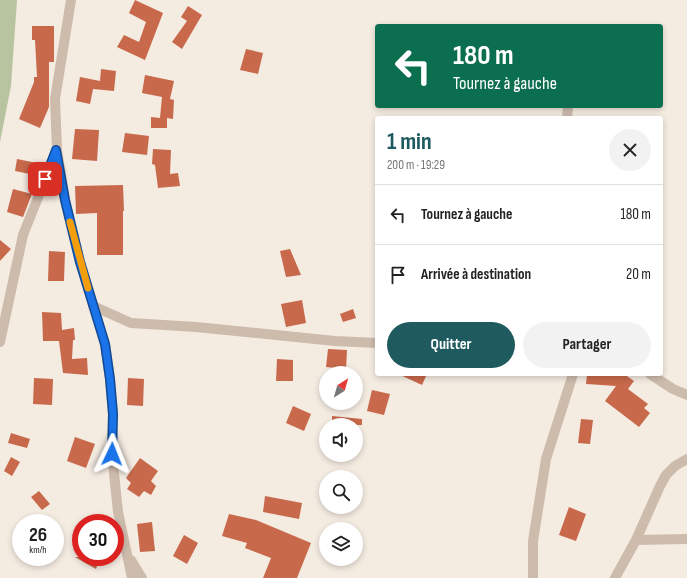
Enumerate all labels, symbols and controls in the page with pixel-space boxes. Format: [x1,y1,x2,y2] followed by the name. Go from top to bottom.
[453,39,513,72] text: 180 m
[387,40,439,92] icon: left
[453,73,557,94] text: Tournez à gauche
[387,127,432,156] text: 1 min
[609,129,651,171] button: close
[387,157,445,173] text: 200 m · 19:29
[28,162,62,196] pin
[34,168,56,190] icon: arrive
[387,204,409,226] icon: left
[421,205,512,224] text: Tournez à gauche
[620,205,651,224] text: 180 m
[387,264,409,286] icon: arrive
[421,265,531,284] text: Arrivée à destination
[626,265,651,284] text: 20 m
[387,322,515,368] button: Quitter
[523,322,651,368] button: Partager
[319,366,363,410] north arrow
[319,366,363,566] map controls
[319,418,363,462] button: sound
[91,433,133,475] position arrow
[319,470,363,514] button: search
[72,514,124,566] speed limit sign: 30
[319,522,363,566] button: layers
[29,523,47,547] text: 26
[29,544,47,556] text: km/h

